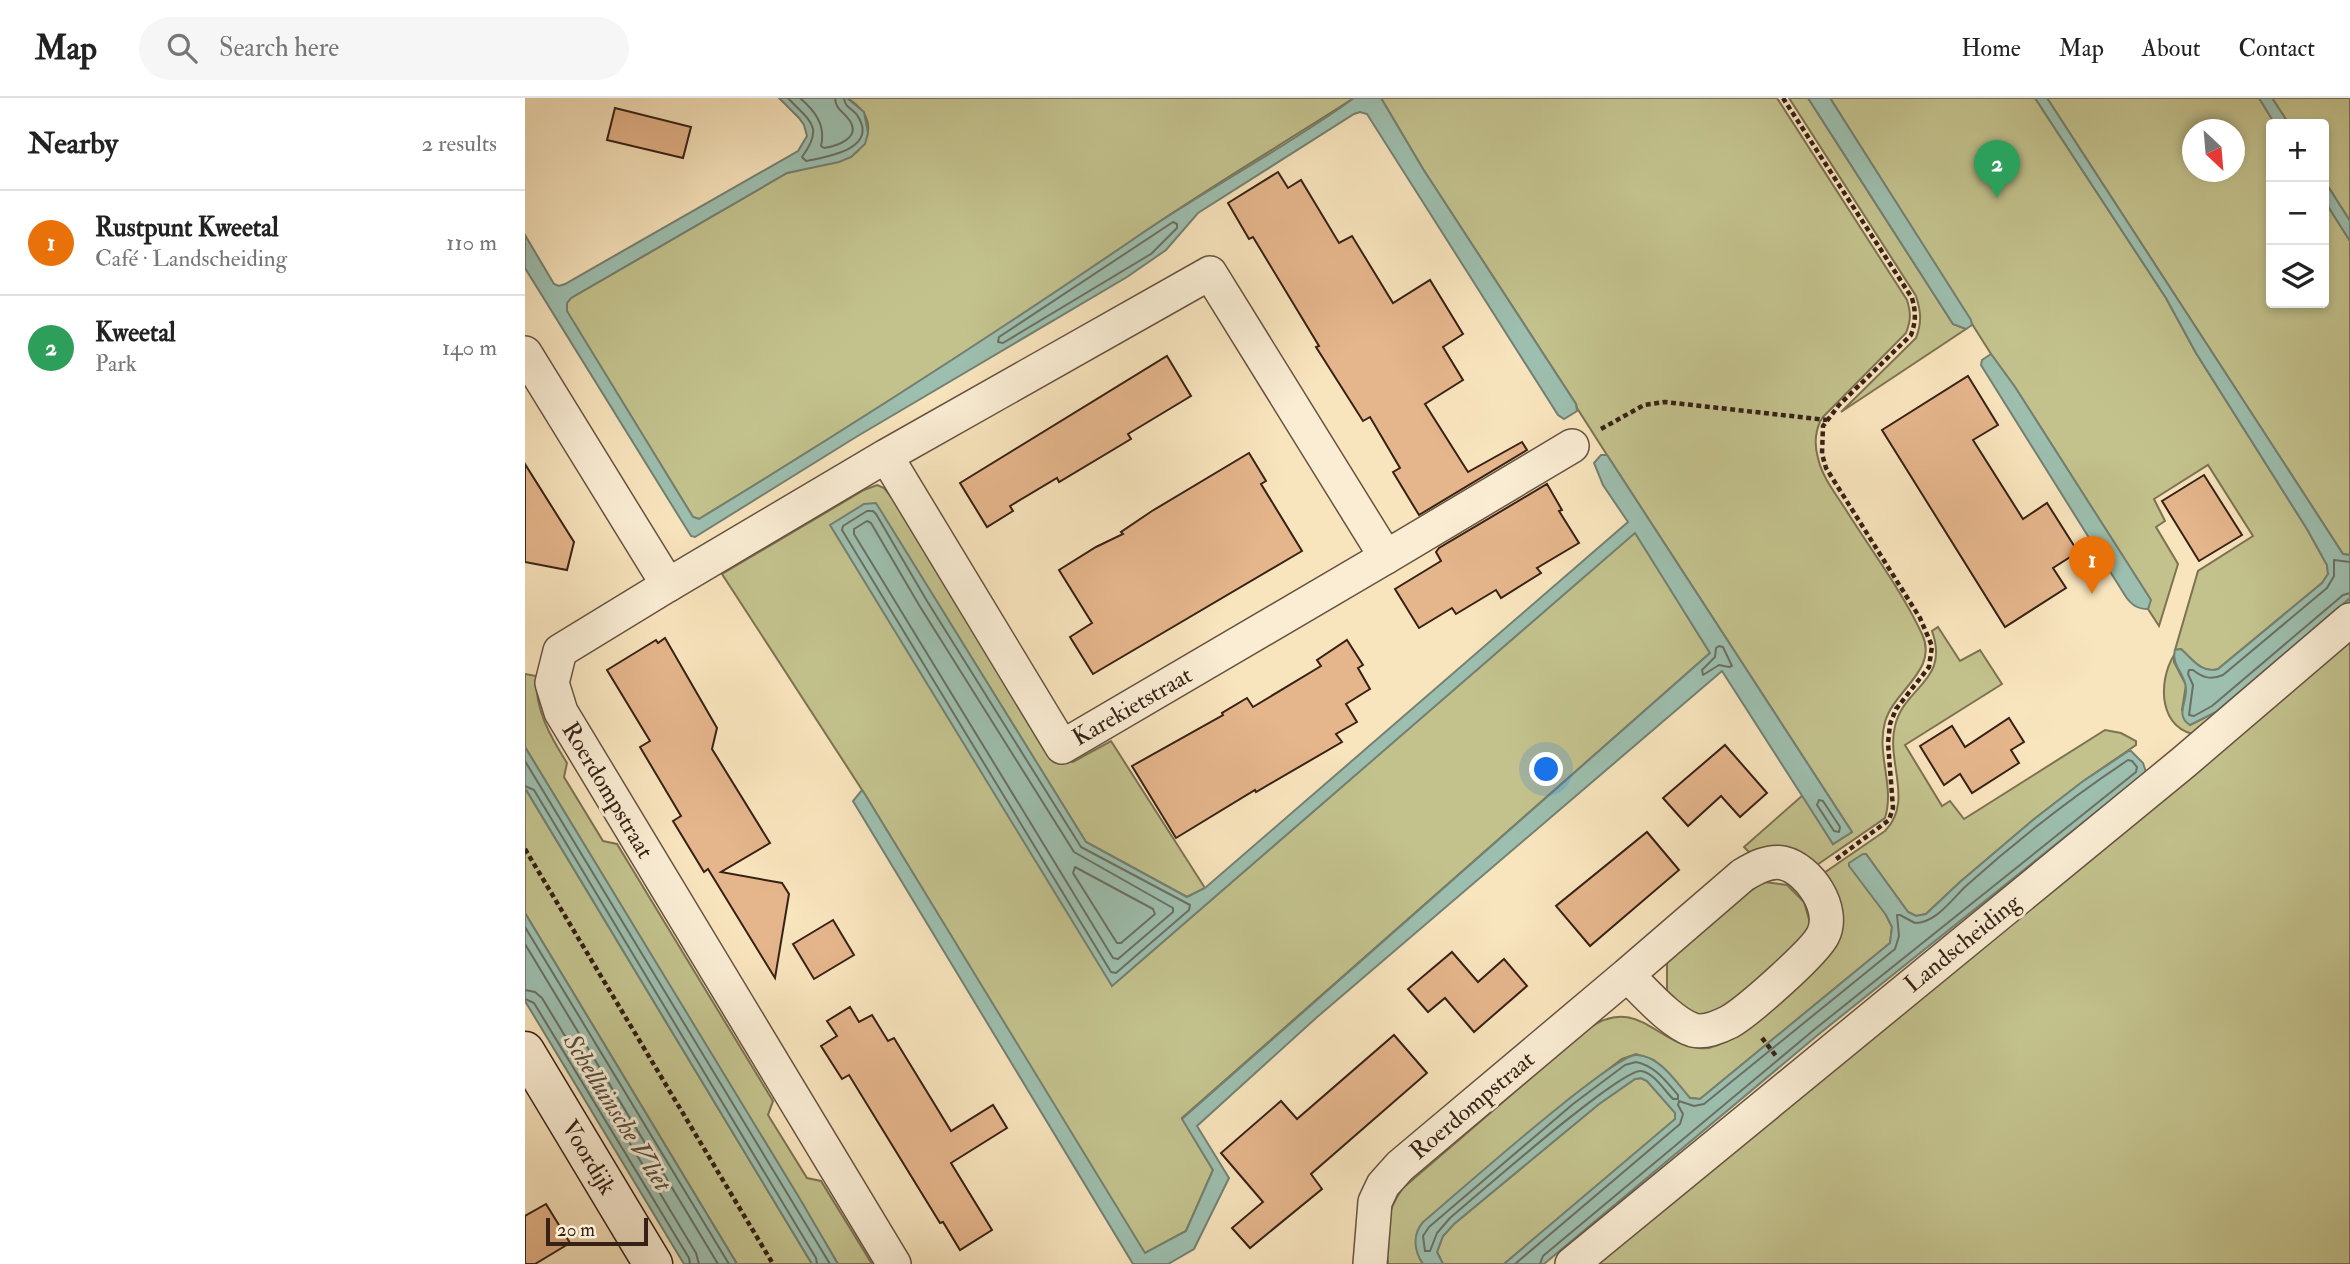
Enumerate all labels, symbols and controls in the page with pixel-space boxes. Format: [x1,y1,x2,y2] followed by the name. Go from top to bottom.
[139,17,629,80] search box
[35,28,97,69] text: Map
[163,29,201,67] icon: search
[219,32,339,64] text: Search here
[1961,33,2021,64] text: Home
[2059,33,2104,64] text: Map
[2142,33,2201,64] text: About
[2239,33,2315,64] text: Contact
[2182,119,2245,182] north arrow
[2266,119,2329,308] map controls
[2266,119,2329,182] button: +
[28,125,118,162] text: Nearby
[422,129,497,158] text: 2 results
[1974,140,2020,198] pin: 2
[2266,182,2329,245] button: −
[95,212,279,244] text: Rustpunt Kweetal
[47,228,55,257] text: 1
[446,228,497,257] text: 110 m
[95,244,287,273] text: Café · Landscheiding
[2266,245,2329,308] button: layers
[95,317,176,349] text: Kweetal
[45,333,57,362] text: 2
[442,333,497,362] text: 140 m
[95,349,137,378] text: Park
[2069,536,2115,594] pin: 1
[1067,660,1198,753] street label: Karekietstraat
[555,716,661,864] street label: Roerdompstraat
[1529,752,1563,786] your location
[1898,886,2028,1000] street label: Landscheiding
[555,1027,679,1199] water label: Schelluinsche Vliet
[1403,1044,1541,1167] street label: Roerdompstraat
[554,1114,623,1201] street label: Voordijk
[546,1215,647,1247] scale bar
[557,1218,595,1242] text: 20 m

